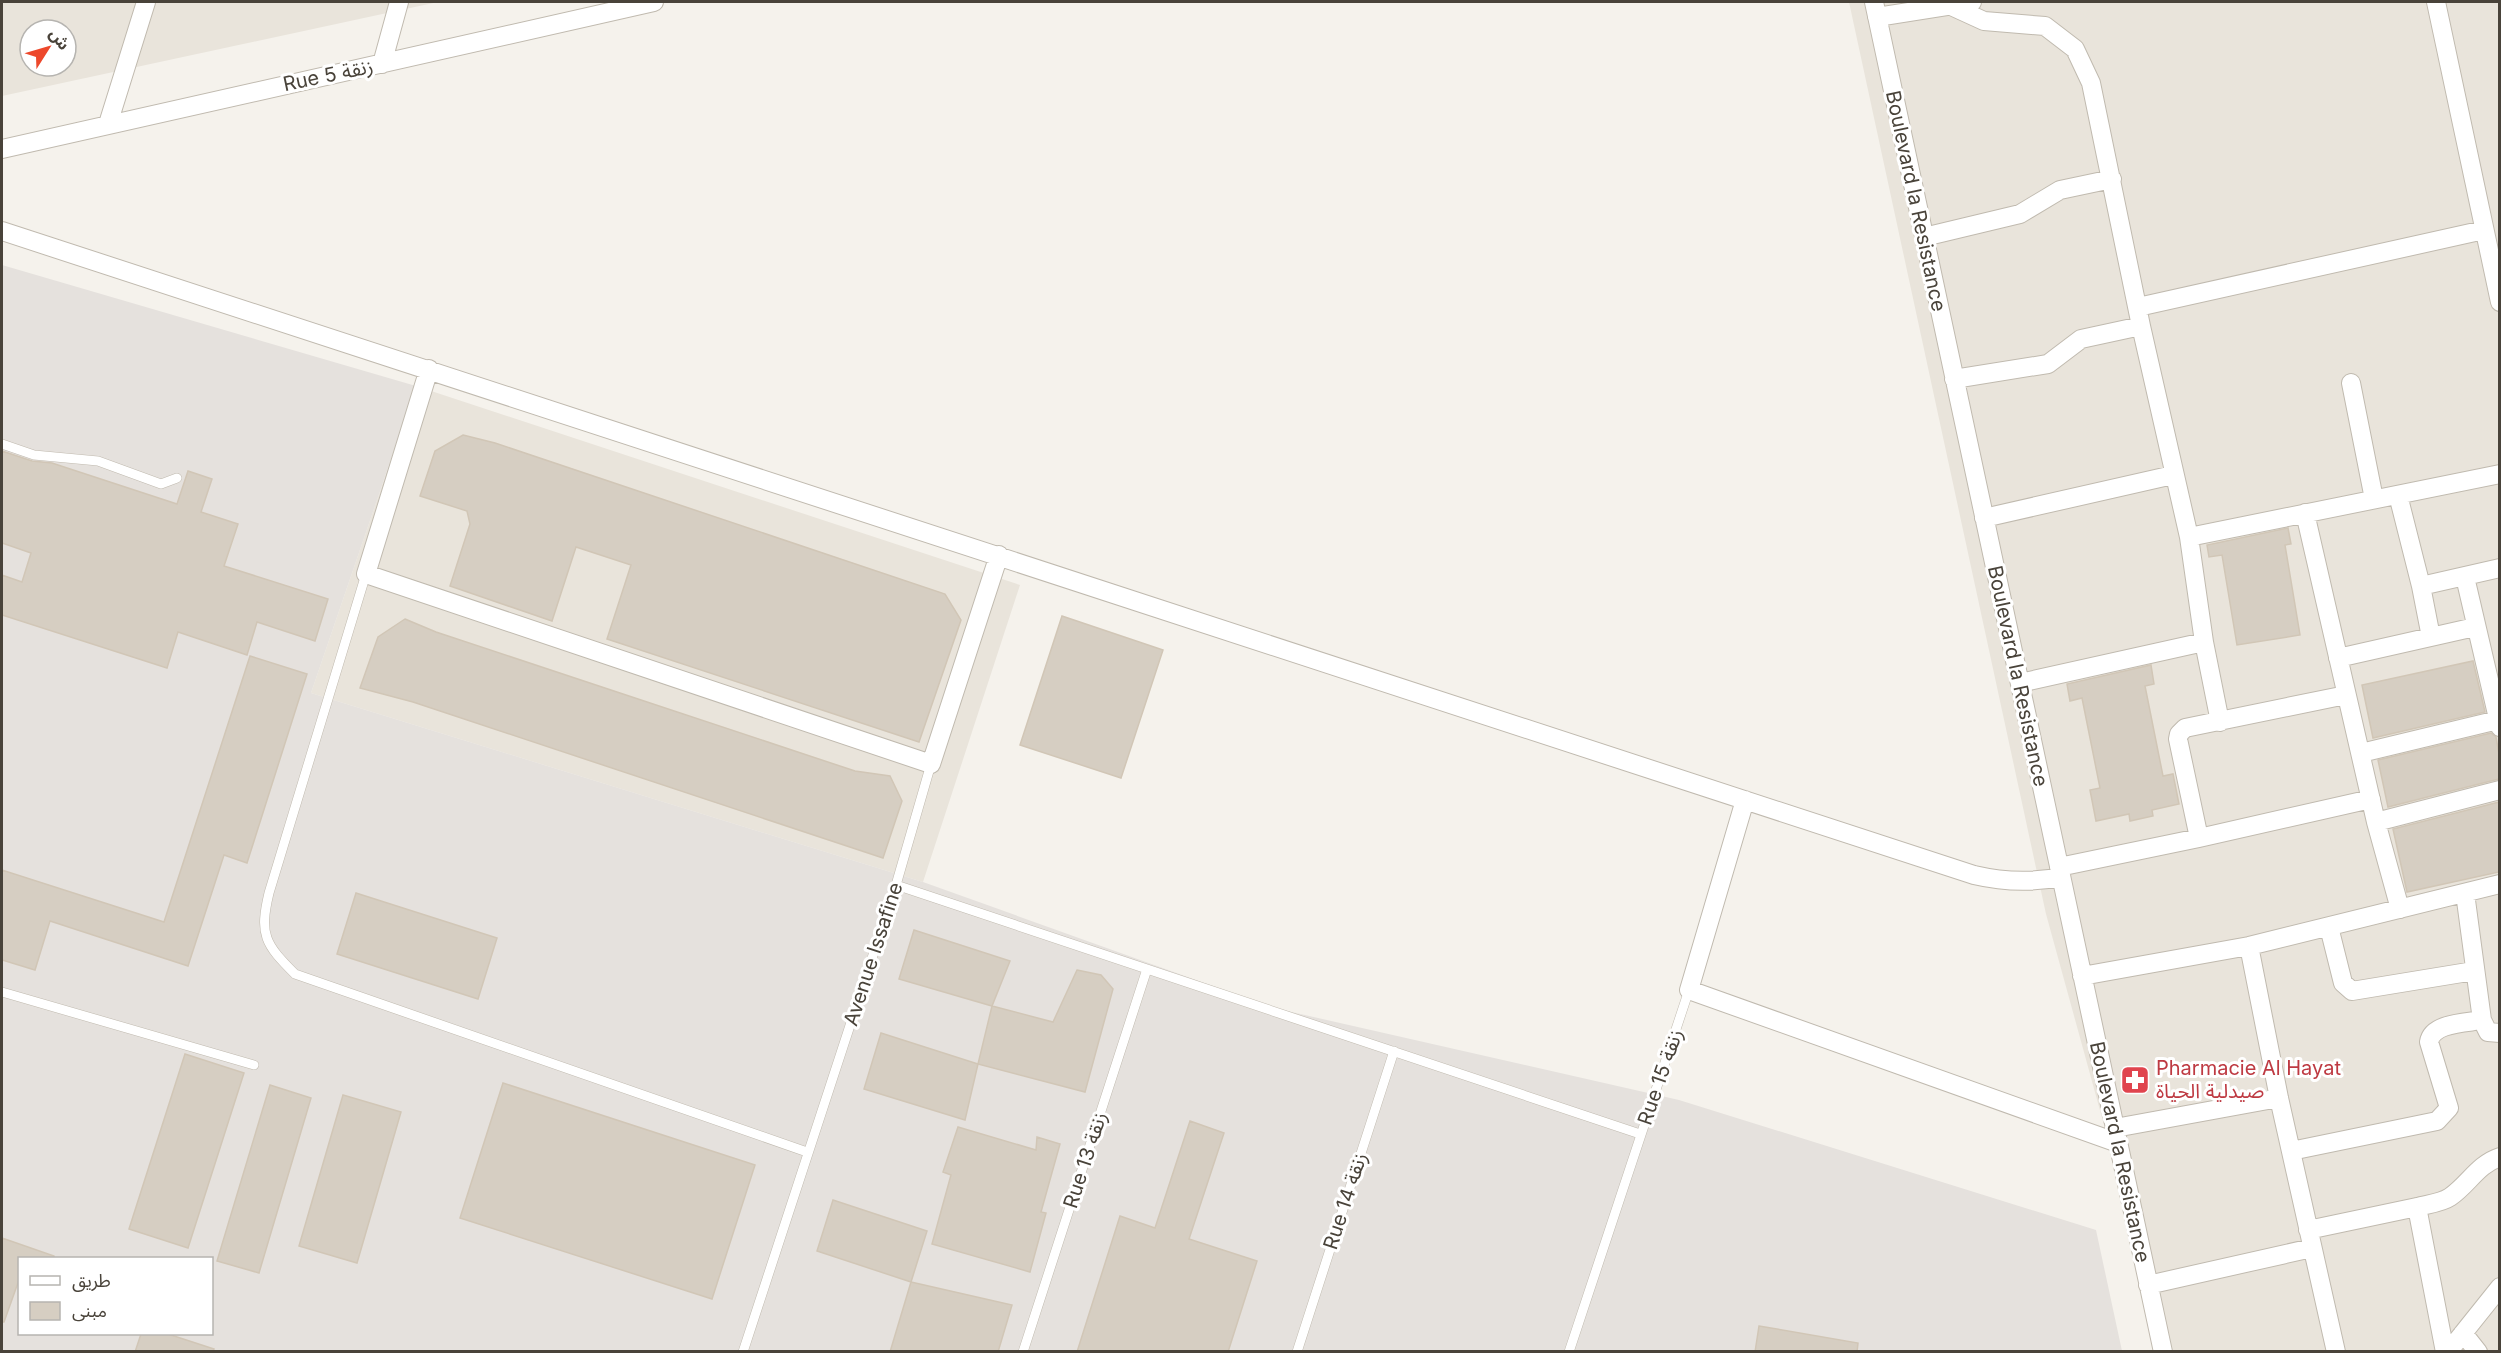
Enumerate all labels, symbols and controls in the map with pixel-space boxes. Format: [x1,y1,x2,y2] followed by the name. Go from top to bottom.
[18,18,78,78] north arrow
[45,24,75,54] text: ش
[281,54,375,96] street label: Rue 5 زنقة
[1881,88,1951,314] street label: Boulevard la Resistance
[1983,563,2053,789] street label: Boulevard la Resistance
[839,879,907,1029] street label: Avenue Issafine
[1632,1026,1688,1128] street label: Rue 15 زنقة
[2085,1039,2155,1265] street label: Boulevard la Resistance
[2156,1056,2341,1103] place label: Pharmacie Al Hayat صيدلية الحياة
[2119,1064,2151,1096] pharmacy icon: Pharmacie Al Hayat صيدلية الحياة
[1058,1109,1112,1211] street label: Rue 13 زنقة
[1318,1150,1372,1252] street label: Rue 14 زنقة
[18,1257,213,1335] legend
[72,1270,111,1292] text: طريق
[72,1300,107,1322] text: مبنى

